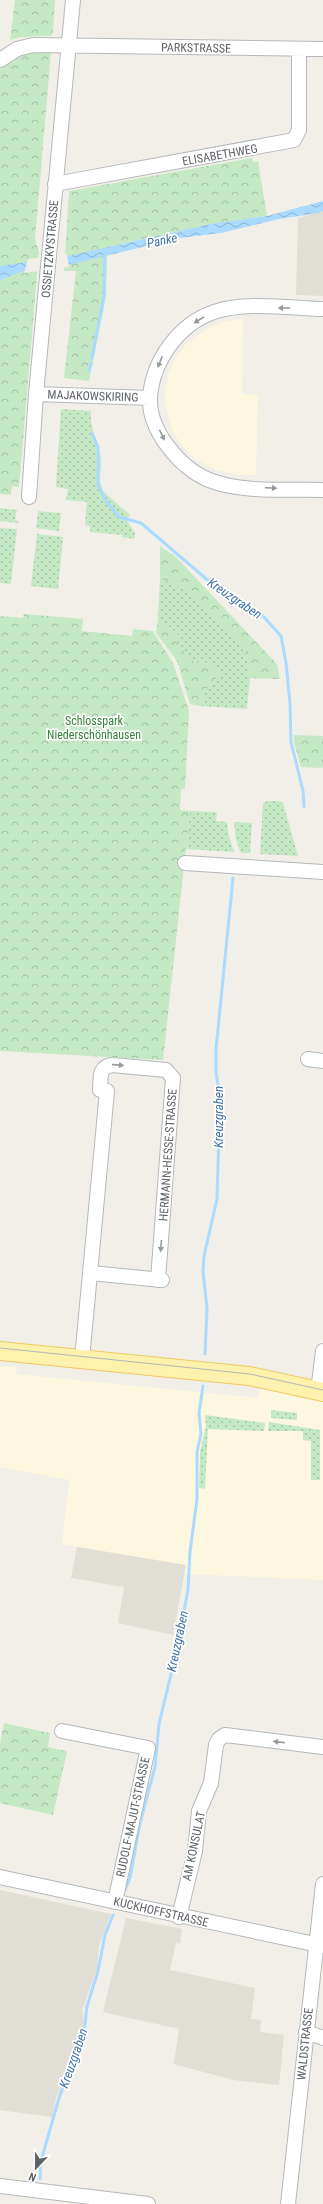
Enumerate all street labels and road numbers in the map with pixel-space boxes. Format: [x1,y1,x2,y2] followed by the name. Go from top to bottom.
[161,40,231,56] street label: PARKSTRASSE
[181,141,259,169] street label: ELISABETHWEG
[39,199,61,299] street label: OSSIETZKYSTRASSE
[47,387,139,405] street label: MAJAKOWSKIRING
[156,1088,180,1222] street label: HERMANN-HESSE-STRASSE
[113,1756,153,1878] street label: RUDOLF-MAJUT-STRASSE
[180,1810,208,1882] street label: AM KONSULAT
[112,1894,210,1930] street label: KUCKHOFFSTRASSE
[294,2007,316,2081] street label: WALDSTRASSE

